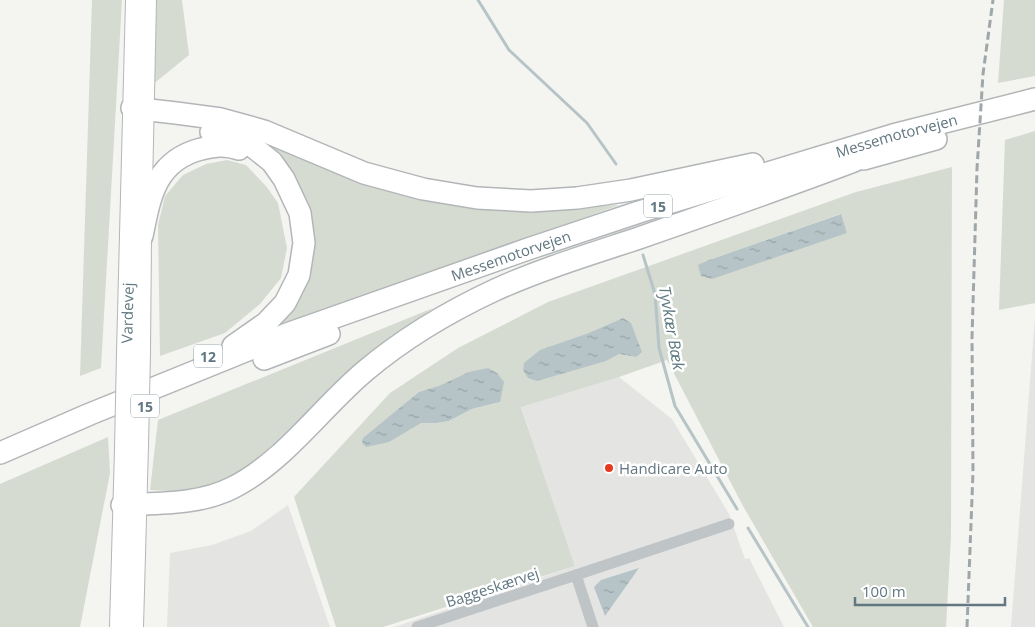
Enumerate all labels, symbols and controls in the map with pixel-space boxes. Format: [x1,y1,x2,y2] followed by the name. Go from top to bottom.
[833,109,960,162] street label: Messemotorvejen
[644,195,672,218] road number: 15
[448,225,573,285] street label: Messemotorvejen
[116,282,138,344] street label: Vardevej
[654,284,690,373] water label: Tyvkær Bæk
[194,344,222,368] road number: 12
[131,394,159,418] road number: 15
[619,458,728,478] place label: Handicare Auto
[603,462,615,474] marker: Handicare Auto
[443,563,541,611] street label: Baggeskærvej
[855,574,1005,606] scale bar
[862,581,906,601] text: 100 m

